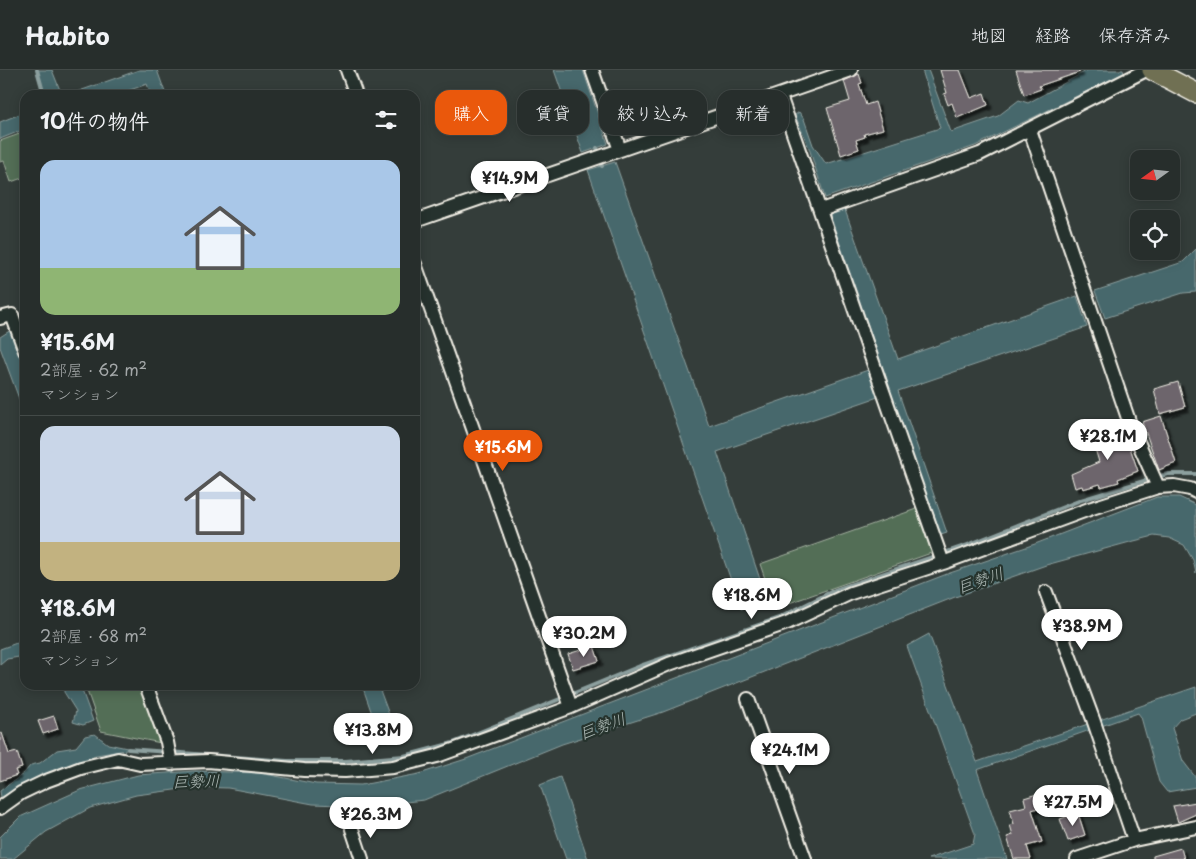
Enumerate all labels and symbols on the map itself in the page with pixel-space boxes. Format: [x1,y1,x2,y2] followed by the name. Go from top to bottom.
[1130,150,1180,200] north arrow
[469,160,551,203] pin: ¥14.9M
[1067,418,1149,461] pin: ¥28.1M
[462,430,544,472] pin: ¥15.6M
[953,560,1007,598] water label: 巨勢川
[711,578,793,620] pin: ¥18.6M
[1041,608,1123,651] pin: ¥38.9M
[543,616,625,658] pin: ¥30.2M
[575,706,629,744] water label: 巨勢川
[332,712,414,755] pin: ¥13.8M
[749,732,831,775] pin: ¥24.1M
[172,768,220,792] water label: 巨勢川
[1032,784,1114,827] pin: ¥27.5M
[330,796,412,839] pin: ¥26.3M

